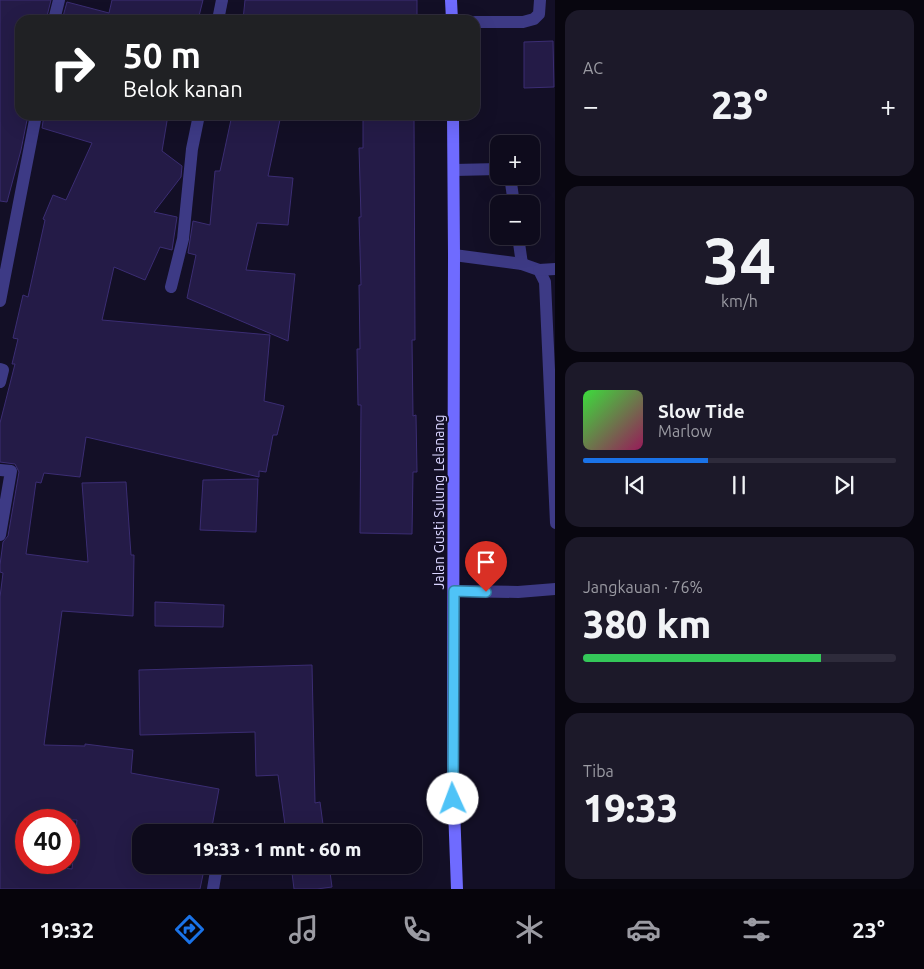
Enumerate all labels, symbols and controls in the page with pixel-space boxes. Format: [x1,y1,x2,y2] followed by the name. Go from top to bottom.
[40,35,105,100] icon: right
[123,35,201,75] text: 50 m
[583,59,603,77] text: AC
[123,76,243,101] text: Belok kanan
[711,84,768,126] text: 23°
[583,90,599,121] text: −
[880,90,896,121] text: +
[490,135,540,245] map controls
[490,135,540,185] button: +
[490,195,540,245] button: −
[703,223,776,296] text: 34
[721,292,758,310] text: km/h
[658,400,745,422] text: Slow Tide
[431,415,447,589] street label: Jalan Gusti Sulung Lelanang
[658,422,712,440] text: Marlow
[621,471,649,499] icon: previous
[725,471,753,499] icon: pause
[830,471,858,499] icon: next
[465,541,507,592] pin
[472,548,500,576] icon: arrive
[583,578,703,596] text: Jangkauan · 76%
[583,603,711,645] text: 380 km
[583,762,614,780] text: Tiba
[426,772,478,824] position arrow
[583,787,678,829] text: 19:33
[15,809,80,874] speed limit sign: 40
[193,838,361,860] text: 19:33 · 1 mnt · 60 m
[172,912,207,947] icon: directions
[286,912,321,947] icon: music
[399,912,434,947] icon: phone
[512,912,547,947] icon: climate
[626,912,661,947] icon: car
[739,912,774,947] icon: filters
[39,917,94,942] text: 19:32
[852,917,885,942] text: 23°

